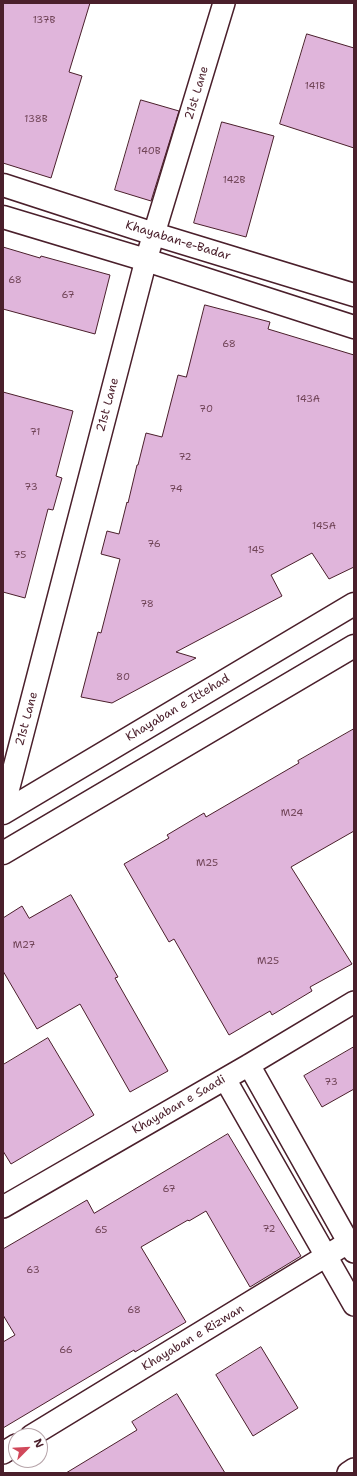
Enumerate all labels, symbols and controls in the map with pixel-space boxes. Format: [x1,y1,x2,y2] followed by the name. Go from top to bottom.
[33,14,55,26] house number: 137B
[182,64,212,122] street label: 21st Lane
[305,80,325,92] house number: 141B
[24,113,48,125] house number: 138B
[137,145,161,157] house number: 140B
[223,174,245,186] house number: 142B
[124,218,232,264] street label: Khayaban-e-Badar
[8,274,22,286] house number: 68
[62,289,74,301] house number: 67
[222,338,236,350] house number: 68
[94,376,122,434] street label: 21st Lane
[296,393,320,405] house number: 143A
[199,403,213,415] house number: 70
[30,426,40,438] house number: 71
[178,451,192,463] house number: 72
[24,481,38,493] house number: 73
[169,483,183,495] house number: 74
[312,520,336,532] house number: 145A
[147,538,161,550] house number: 76
[248,544,264,556] house number: 145
[14,549,26,561] house number: 75
[140,598,154,610] house number: 78
[116,671,130,683] house number: 80
[124,671,232,745] street label: Khayaban e Ittehad
[13,690,41,748] street label: 21st Lane
[281,807,303,819] house number: M24
[196,857,218,869] house number: M25
[13,939,35,951] house number: M27
[257,955,279,967] house number: M25
[130,1072,228,1138] street label: Khayaban e Saadi
[324,1076,338,1088] house number: 73
[163,1183,175,1195] house number: 67
[262,1223,276,1235] house number: 72
[95,1224,107,1236] house number: 65
[26,1264,40,1276] house number: 63
[139,1302,247,1374] street label: Khayaban e Rizwan
[127,1304,141,1316] house number: 68
[59,1344,73,1356] house number: 66
[8,1428,48,1468] north arrow
[30,1436,47,1450] text: N

